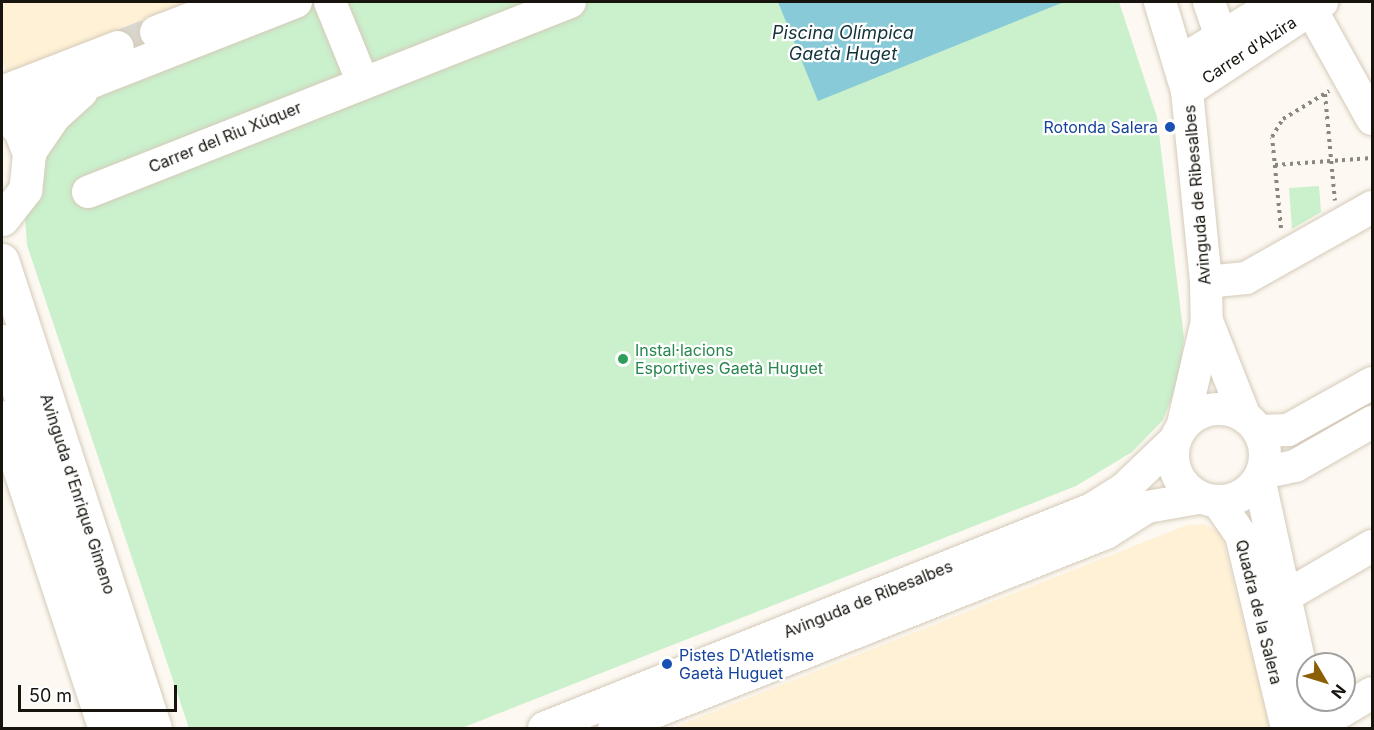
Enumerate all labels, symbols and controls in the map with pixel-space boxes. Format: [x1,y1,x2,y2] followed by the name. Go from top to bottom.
[1198,12,1300,88] street label: Carrer d'Alzira
[772,23,914,66] water label: Piscina Olímpica Gaetà Huget
[146,98,304,176] street label: Carrer del Riu Xúquer
[1180,104,1214,286] street label: Avinguda de Ribesalbes
[1043,117,1158,137] place label: Rotonda Salera
[1163,120,1177,134] marker: Rotonda Salera
[635,340,823,378] place label: Instal·lacions Esportives Gaetà Huguet
[616,352,630,366] marker: Instal·lacions Esportives Gaetà Huguet
[36,391,120,597] street label: Avinguda d'Enrique Gimeno
[1232,538,1286,686] street label: Quadra de la Salera
[781,556,955,642] street label: Avinguda de Ribesalbes
[679,645,814,683] place label: Pistes D'Atletisme Gaetà Huguet
[1296,652,1356,712] north arrow
[660,657,674,671] marker: Pistes D'Atletisme Gaetà Huguet
[21,673,180,711] scale bar
[1327,681,1350,703] text: N
[29,685,72,706] text: 50 m

